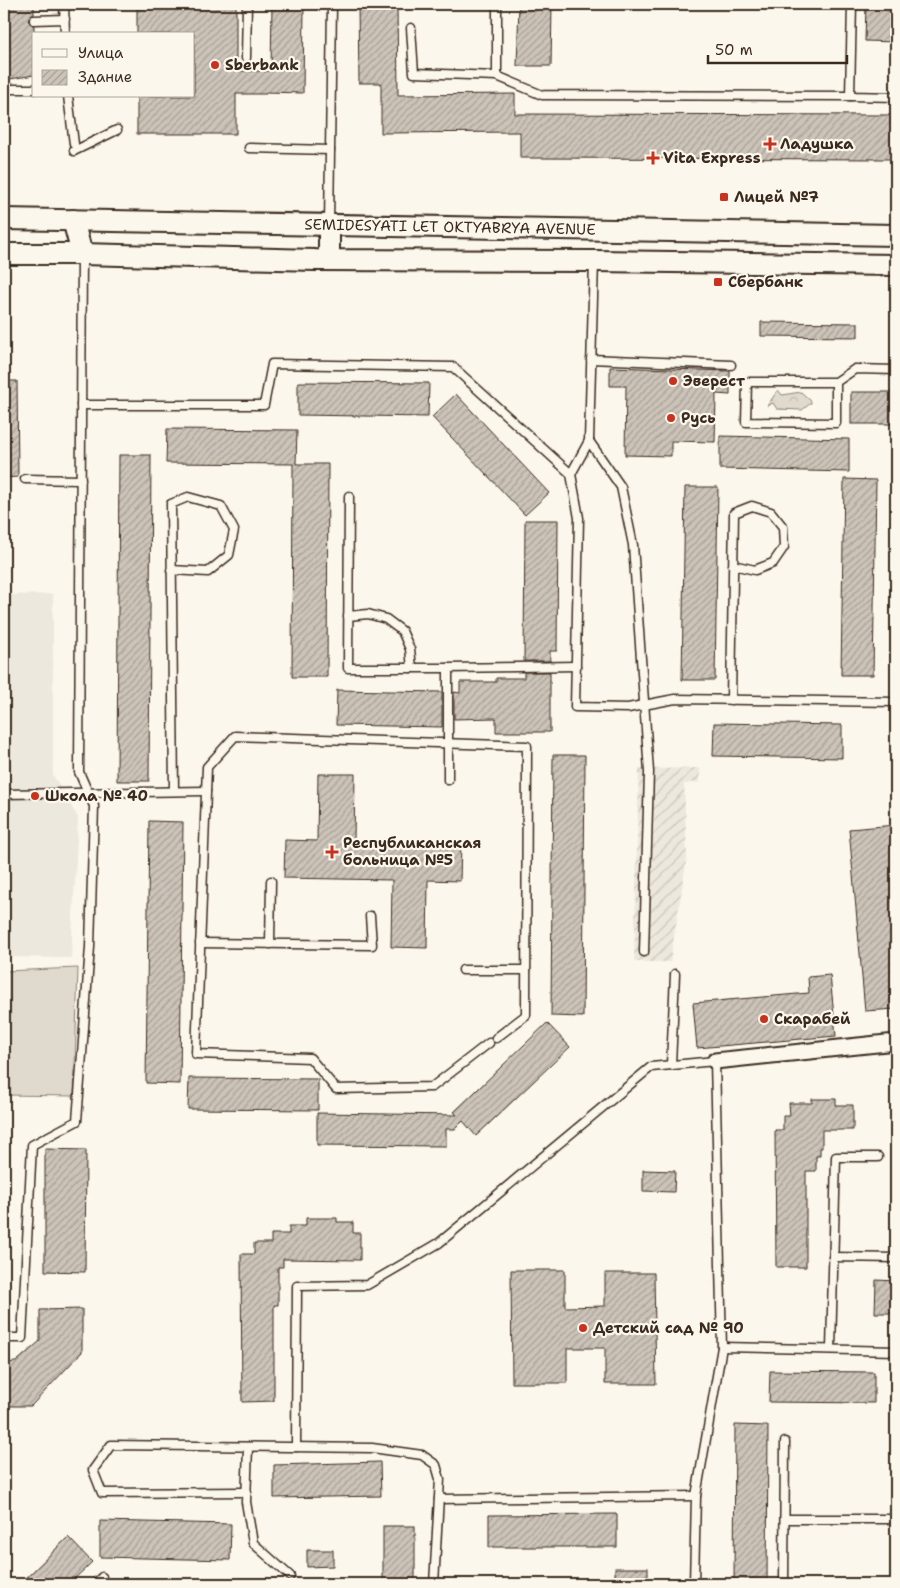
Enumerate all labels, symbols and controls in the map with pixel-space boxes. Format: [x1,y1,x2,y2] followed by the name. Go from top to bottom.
[32,32,195,98] legend
[708,32,846,64] scale bar
[715,40,753,60] text: 50 m
[78,43,124,63] text: Улица
[225,55,299,75] place label: Sberbank
[209,59,221,71] marker: Sberbank
[78,67,132,87] text: Здание
[780,134,854,154] place label: Ладушка
[764,138,776,150] marker: Ладушка
[663,148,761,168] place label: Vita Express
[647,152,659,164] marker: Vita Express
[734,187,819,207] place label: Лицей №7
[718,191,730,203] marker: Лицей №7
[304,214,596,240] street label: SEMIDESYATI LET OKTYABRYA AVENUE
[728,272,804,292] place label: Сбербанк
[712,276,724,288] marker: Сбербанк
[683,371,745,391] place label: Эверест
[667,375,679,387] marker: Эверест
[681,408,716,428] place label: Русь
[665,412,677,424] marker: Русь
[45,786,148,806] place label: Школа № 40
[29,790,41,802] marker: Школа № 40
[343,833,481,870] place label: Республиканская больница №5
[325,845,339,859] marker: Республиканская больница №5
[774,1009,851,1029] place label: Скарабей
[758,1013,770,1025] marker: Скарабей
[593,1318,744,1338] place label: Детский сад № 90
[577,1322,589,1334] marker: Детский сад № 90

